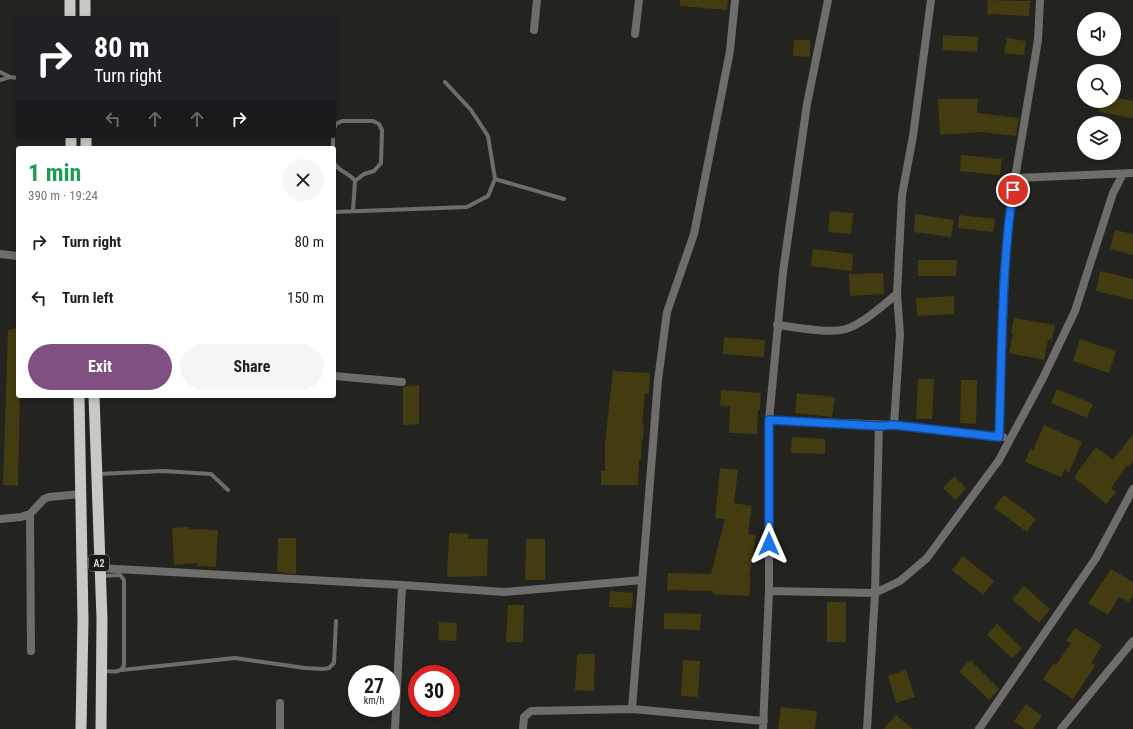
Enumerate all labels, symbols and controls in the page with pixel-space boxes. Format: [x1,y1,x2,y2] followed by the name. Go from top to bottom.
[1077,12,1121,160] map controls
[1077,12,1121,56] button: sound
[94,31,150,64] text: 80 m
[28,32,80,84] icon: right
[1077,64,1121,108] button: search
[94,65,162,86] text: Turn right
[102,108,124,130] icon: left
[144,108,166,130] icon: ahead
[186,108,208,130] icon: ahead
[228,108,250,130] icon: right
[1077,116,1121,160] button: layers
[28,159,81,187] text: 1 min
[282,159,324,201] button: close
[996,173,1030,207] pin
[1002,179,1024,201] icon: arrive
[28,188,98,203] text: 390 m · 19:24
[28,231,50,253] icon: right
[62,233,121,251] text: Turn right
[294,233,324,251] text: 80 m
[28,287,50,309] icon: left
[62,289,113,307] text: Turn left
[287,289,324,307] text: 150 m
[28,344,172,390] button: Exit
[180,344,324,390] button: Share
[748,523,790,565] position arrow
[89,555,109,571] road number: A2
[408,665,460,717] speed limit sign: 30
[364,674,384,698] text: 27
[364,695,384,706] text: km/h

